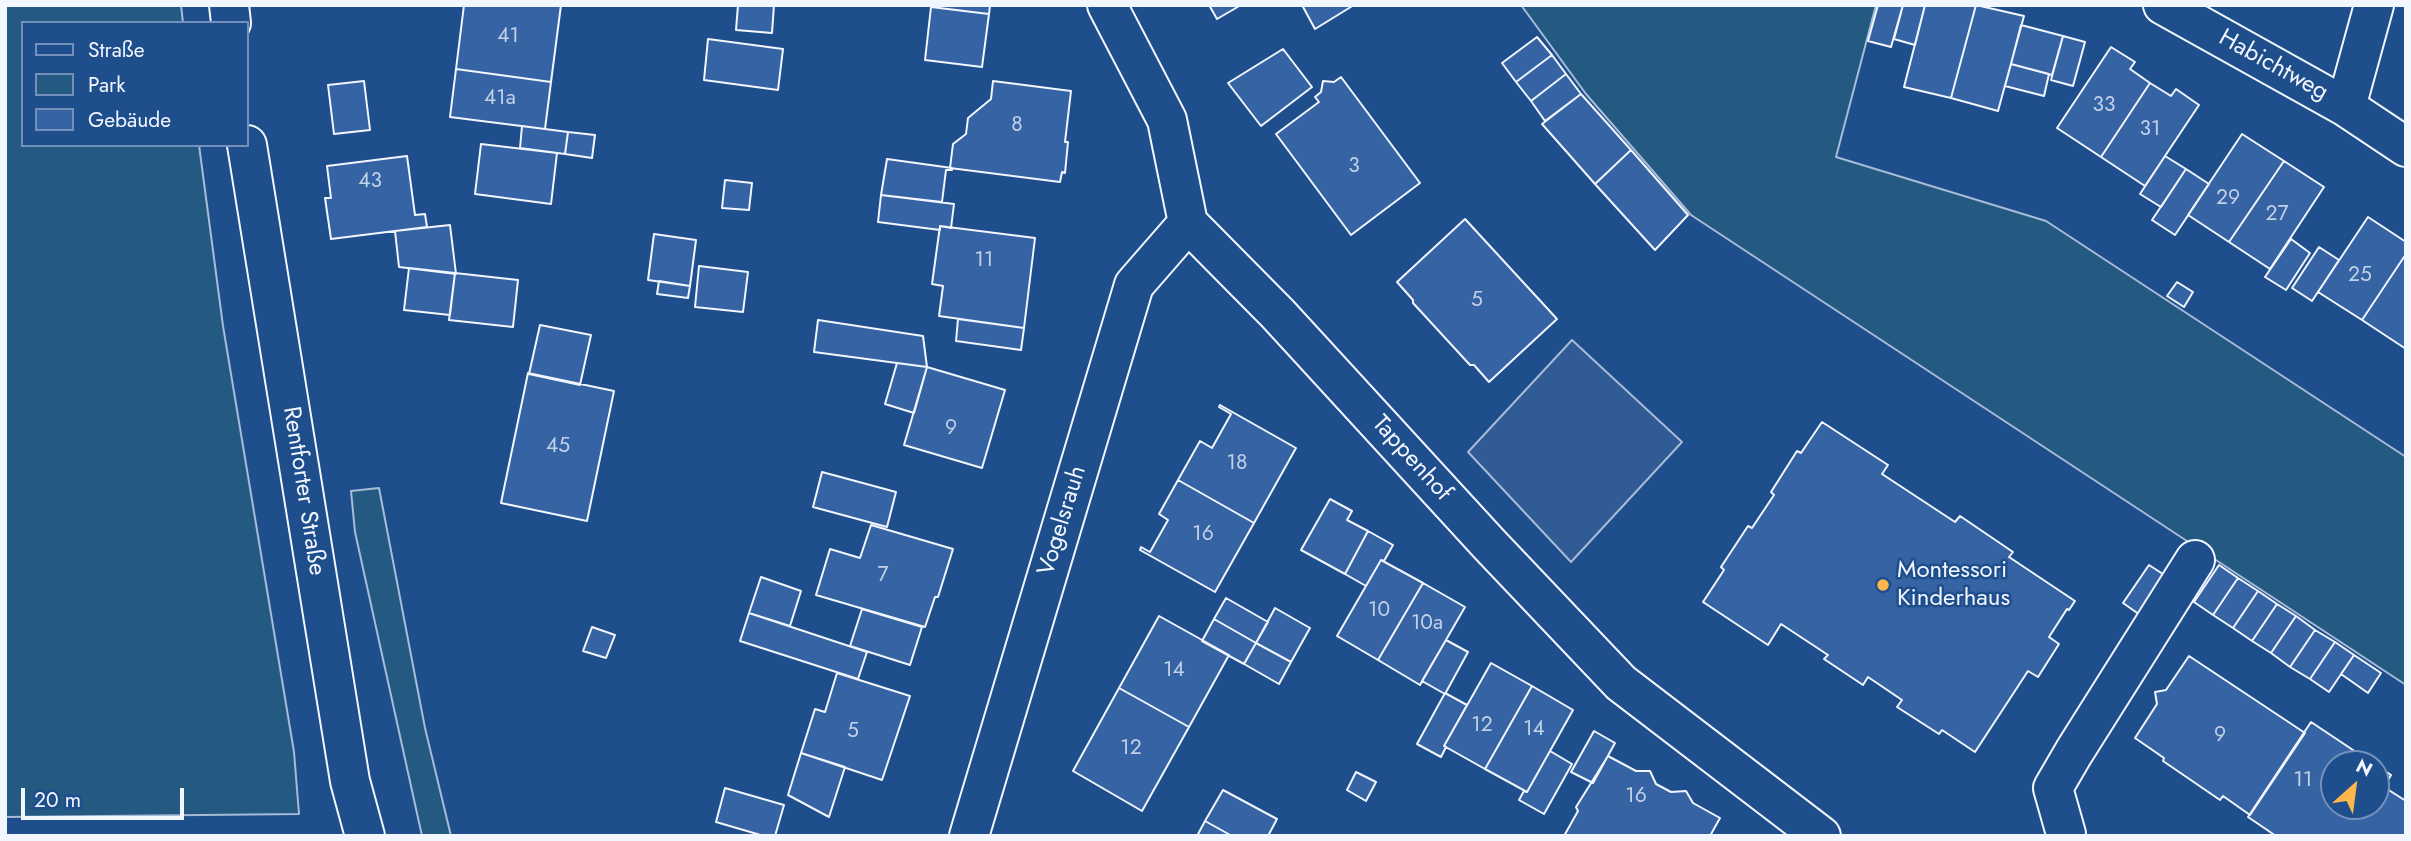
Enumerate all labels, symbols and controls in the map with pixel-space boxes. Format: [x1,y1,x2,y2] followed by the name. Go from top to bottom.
[21,21,248,147] legend
[497,24,519,50] house number: 41
[2213,24,2333,108] street label: Habichtweg
[88,35,145,65] text: Straße
[88,70,125,100] text: Park
[484,86,516,112] house number: 41a
[2093,93,2115,119] house number: 33
[88,105,171,135] text: Gebäude
[1011,113,1023,139] house number: 8
[2140,117,2160,143] house number: 31
[1348,154,1360,180] house number: 3
[358,169,382,195] house number: 43
[2216,186,2240,212] house number: 29
[2266,202,2288,228] house number: 27
[975,248,993,274] house number: 11
[2348,263,2372,289] house number: 25
[1471,288,1483,314] house number: 5
[275,405,331,577] street label: Rentforter Straße
[1365,410,1457,508] street label: Tappenhof
[945,416,957,442] house number: 9
[546,434,570,460] house number: 45
[1227,451,1247,477] house number: 18
[1033,463,1093,579] street label: Vogelsrauh
[1192,522,1214,548] house number: 16
[1897,557,2010,613] place label: Montessori Kinderhaus
[877,563,889,589] house number: 7
[1875,577,1891,593] marker: Montessori Kinderhaus
[1368,598,1390,624] house number: 10
[1411,611,1443,637] house number: 10a
[1163,658,1185,684] house number: 14
[1471,713,1493,739] house number: 12
[1523,717,1545,743] house number: 14
[847,719,859,745] house number: 5
[2214,723,2226,749] house number: 9
[1120,736,1142,762] house number: 12
[2320,750,2390,820] north arrow
[2351,752,2377,783] text: N
[2294,768,2312,794] house number: 11
[24,774,187,818] scale bar
[1625,784,1647,810] house number: 16
[34,785,81,815] text: 20 m

